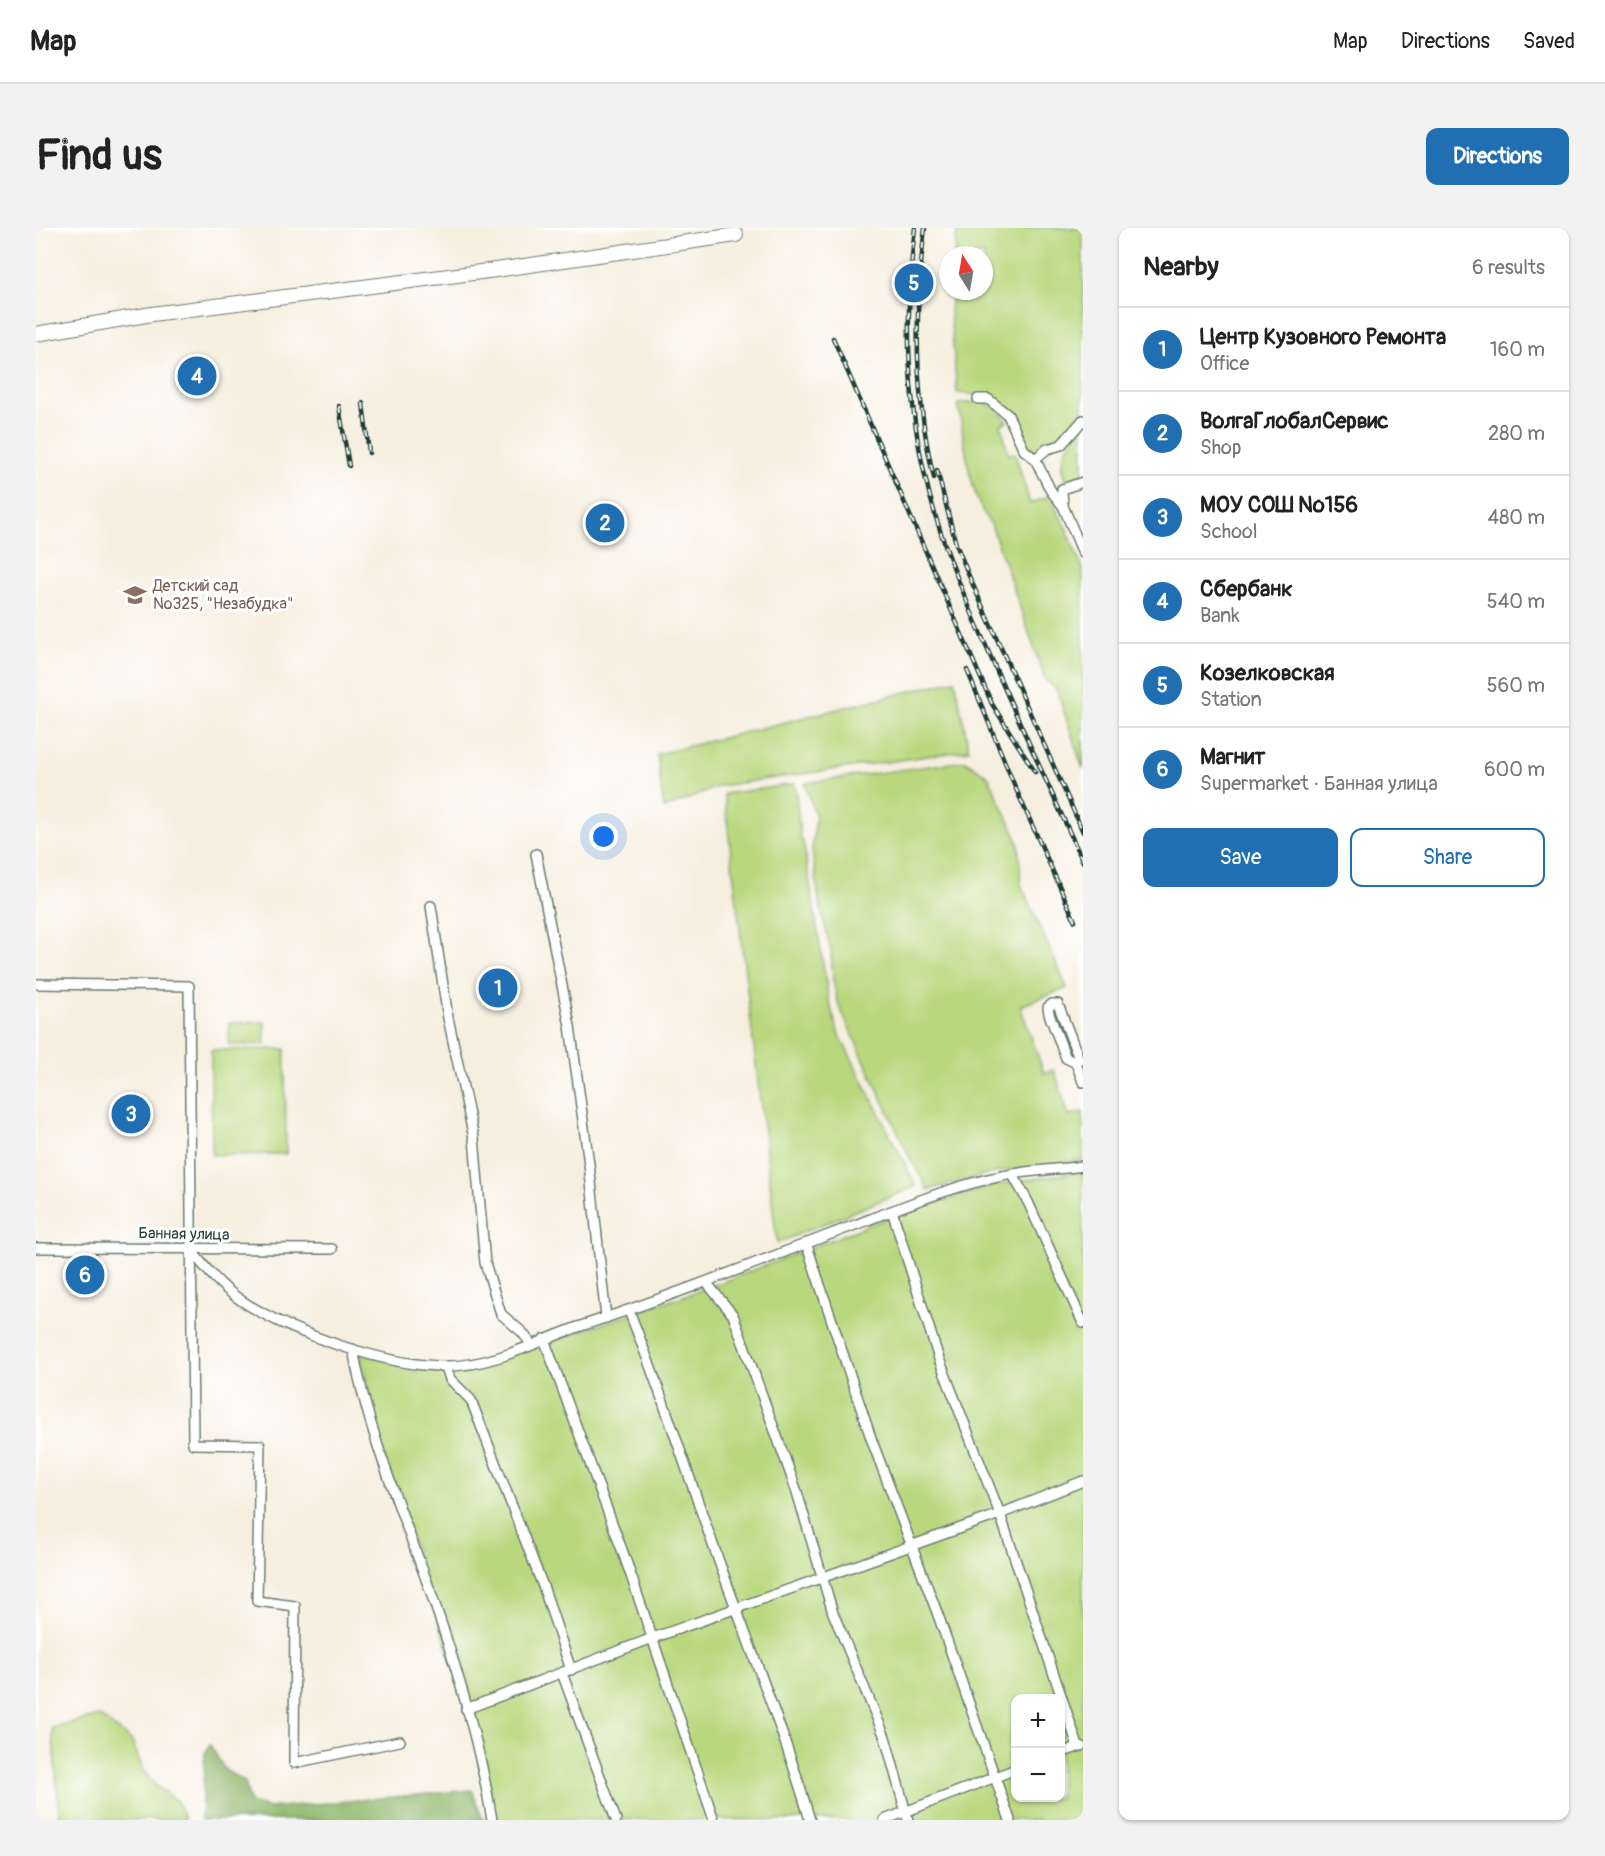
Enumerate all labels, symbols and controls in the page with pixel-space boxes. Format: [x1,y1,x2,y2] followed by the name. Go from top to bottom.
[30,24,76,59] text: Map
[1333,28,1368,55] text: Map
[1401,28,1490,55] text: Directions
[1523,28,1575,55] text: Saved
[1426,128,1569,185] button: Directions
[36,130,162,182] text: Find us
[939,246,993,300] north arrow
[1143,251,1219,283] text: Nearby
[1472,255,1545,280] text: 6 results
[894,260,934,306] pin: 5
[1200,323,1446,351] text: Центр Кузовного Ремонта
[1159,337,1166,362] text: 1
[1490,337,1545,362] text: 160 m
[1200,351,1249,376] text: Office
[178,354,216,398] pin: 4
[1200,407,1389,435] text: ВолгаГлобалСервис
[1157,421,1168,446] text: 2
[1488,421,1545,446] text: 280 m
[1200,435,1241,460] text: Shop
[1200,491,1358,519] text: МОУ СОШ №156
[586,500,624,546] pin: 2
[1157,505,1168,530] text: 3
[1488,505,1545,530] text: 480 m
[1200,519,1257,544] text: School
[1200,575,1293,603] text: Сбербанк
[152,576,293,614] place label: Детский сад №325, "Незабудка"
[122,582,148,608] school or university icon: Детский сад №325, "Незабудка"
[1157,589,1168,614] text: 4
[1487,589,1545,614] text: 540 m
[1200,603,1240,628] text: Bank
[1200,659,1335,687] text: Козелковская
[1157,673,1168,698] text: 5
[1487,673,1545,698] text: 560 m
[1200,687,1262,712] text: Station
[1200,743,1265,771] text: Магнит
[1157,757,1168,782] text: 6
[1484,757,1545,782] text: 600 m
[1200,771,1438,796] text: Supermarket · Банная улица
[589,822,618,851] your location
[1143,828,1338,887] button: Save
[1350,828,1545,887] button: Share
[478,966,518,1011] pin: 1
[112,1092,151,1136] pin: 3
[138,1223,230,1245] street label: Банная улица
[65,1252,104,1298] pin: 6
[1011,1694,1065,1802] map controls
[1011,1694,1065,1748] button: +
[1011,1748,1065,1802] button: −

